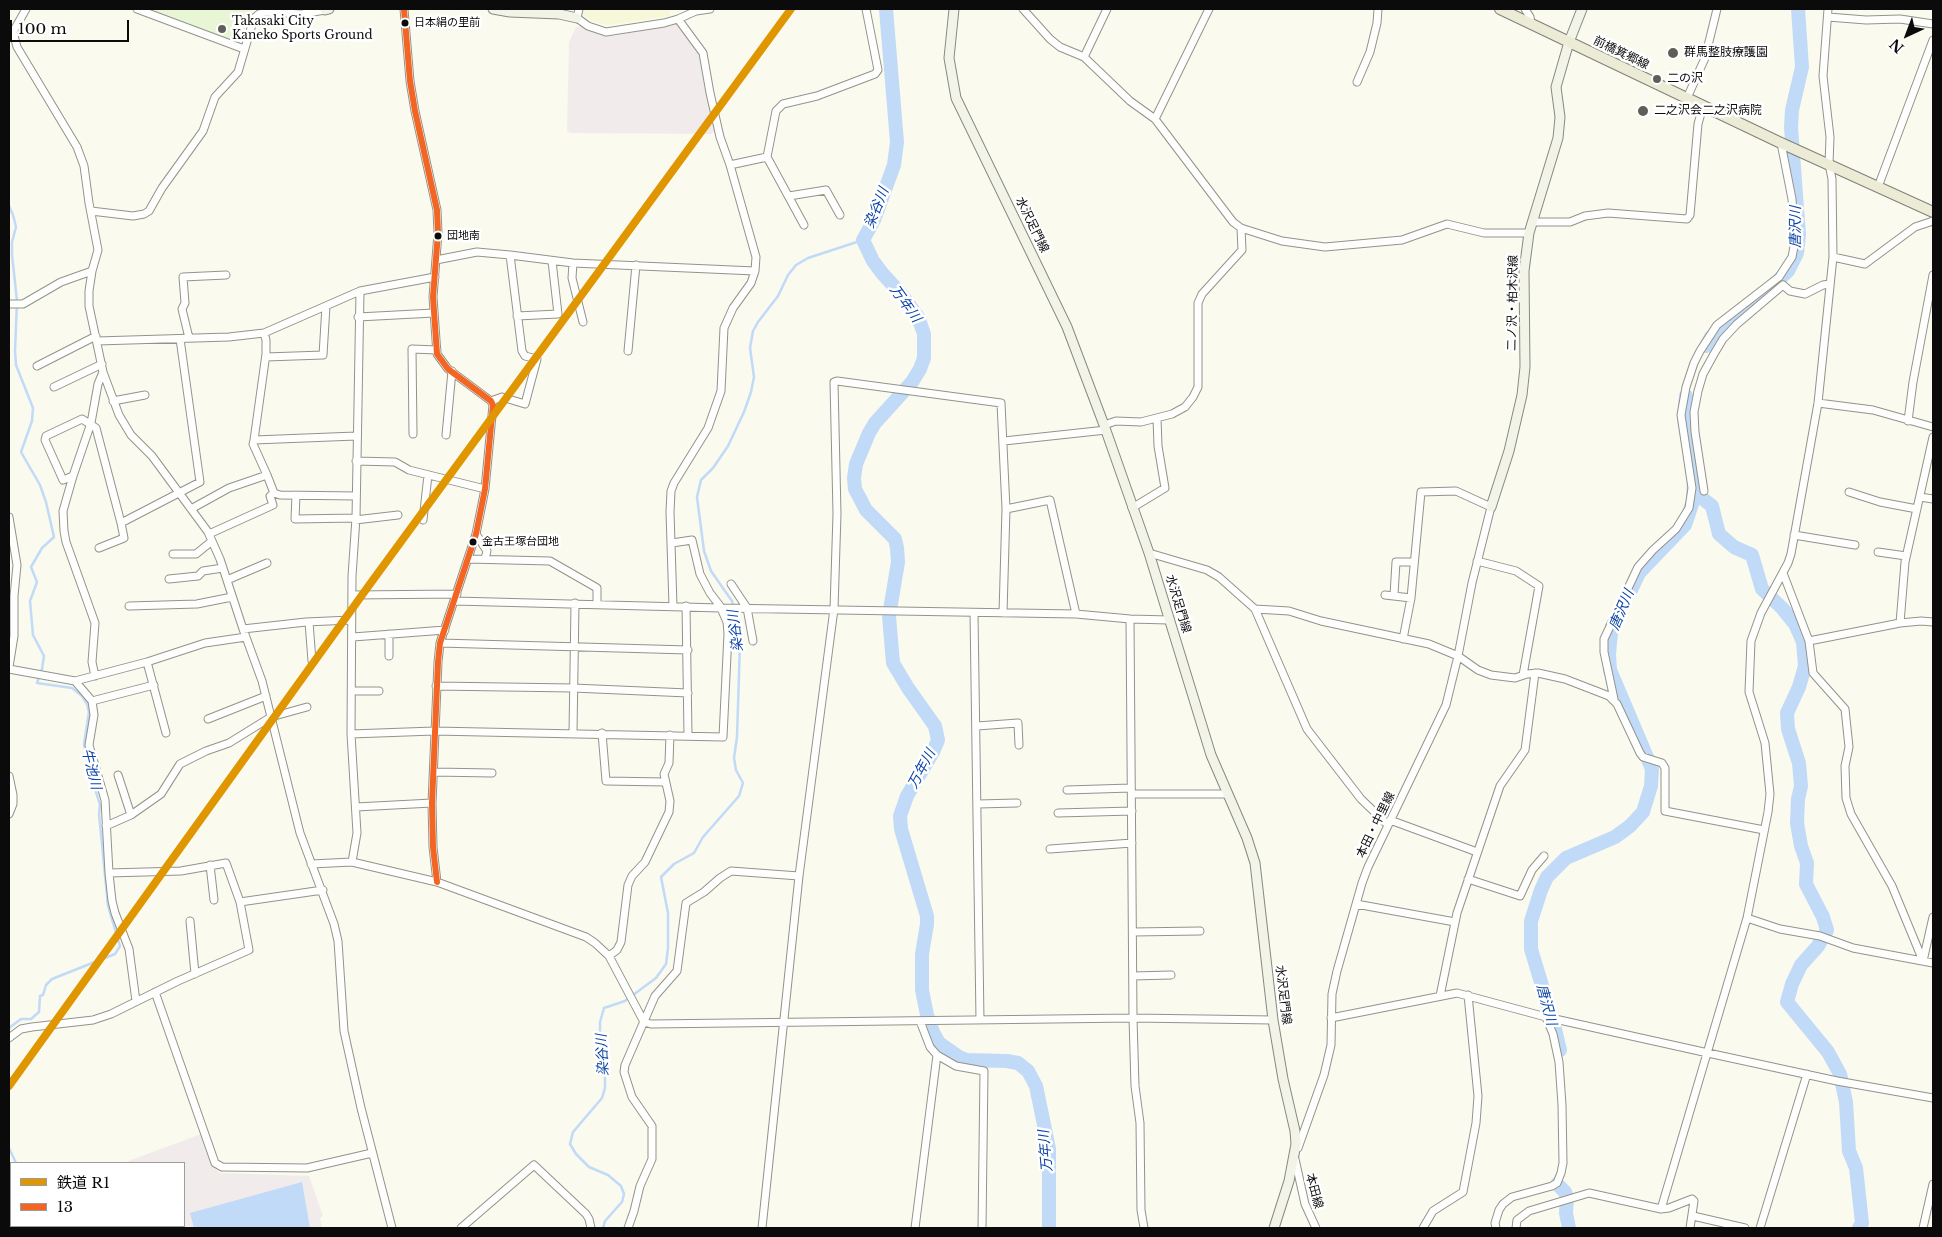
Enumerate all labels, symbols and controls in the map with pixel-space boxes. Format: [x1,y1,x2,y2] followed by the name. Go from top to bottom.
[12,10,131,42] scale bar
[1882,10,1932,60] north arrow
[232,15,373,43] place label: Takasaki City Kaneko Sports Ground
[414,16,480,30] place label: 日本絹の里前
[400,18,410,28] marker: 日本絹の里前
[18,19,67,38] text: 100 m
[216,23,228,35] marker: Takasaki City Kaneko Sports Ground
[1591,33,1651,73] street label: 前橋箕郷線
[1886,35,1908,57] text: N
[1666,46,1680,60] marker: 群馬整肢療護園
[1684,46,1768,60] place label: 群馬整肢療護園
[1667,72,1703,86] place label: 二の沢
[1651,73,1663,85] marker: 二の沢
[1636,104,1650,118] marker: 二之沢会二之沢病院
[1654,104,1762,118] place label: 二之沢会二之沢病院
[861,185,893,231] water label: 染谷川
[1012,195,1052,255] street label: 水沢足門線
[1788,206,1804,248] water label: 唐沢川
[447,229,480,243] place label: 団地南
[433,231,443,241] marker: 団地南
[1505,255,1521,351] street label: 二ノ沢・柏木沢線
[886,282,924,326] water label: 万年川
[482,535,559,549] place label: 金古王塚台団地
[468,537,478,547] marker: 金古王塚台団地
[1162,573,1194,635] street label: 水沢足門線
[1606,587,1638,633] water label: 唐沢川
[725,609,747,653] water label: 染谷川
[78,747,104,791] water label: 牛池川
[905,747,939,791] water label: 万年川
[1354,789,1398,861] street label: 本田・中里線
[1272,964,1294,1026] street label: 水沢足門線
[1532,983,1560,1027] water label: 唐沢川
[594,1034,612,1076] water label: 染谷川
[1036,1129,1056,1173] water label: 万年川
[10,1162,185,1227] legend
[1302,1172,1326,1210] street label: 本田線
[57,1173,110,1192] text: 鉄道 R1
[57,1197,73,1216] text: 13

